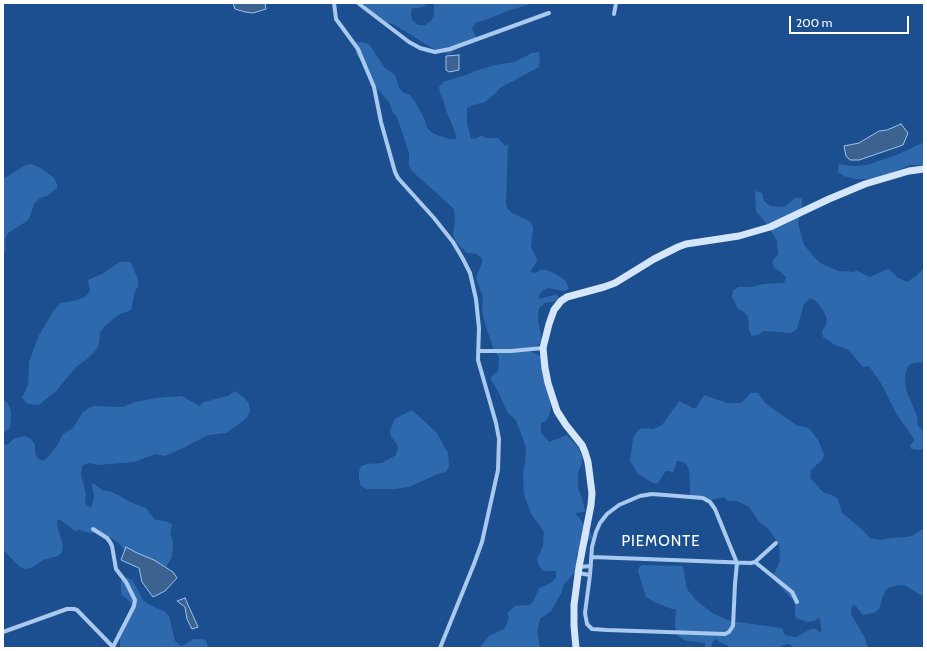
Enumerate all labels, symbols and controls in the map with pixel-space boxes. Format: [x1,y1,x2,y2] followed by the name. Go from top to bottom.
[791,8,911,34] scale bar
[796,15,832,30] text: 200 m
[621,533,701,551] district label: PIEMONTE

